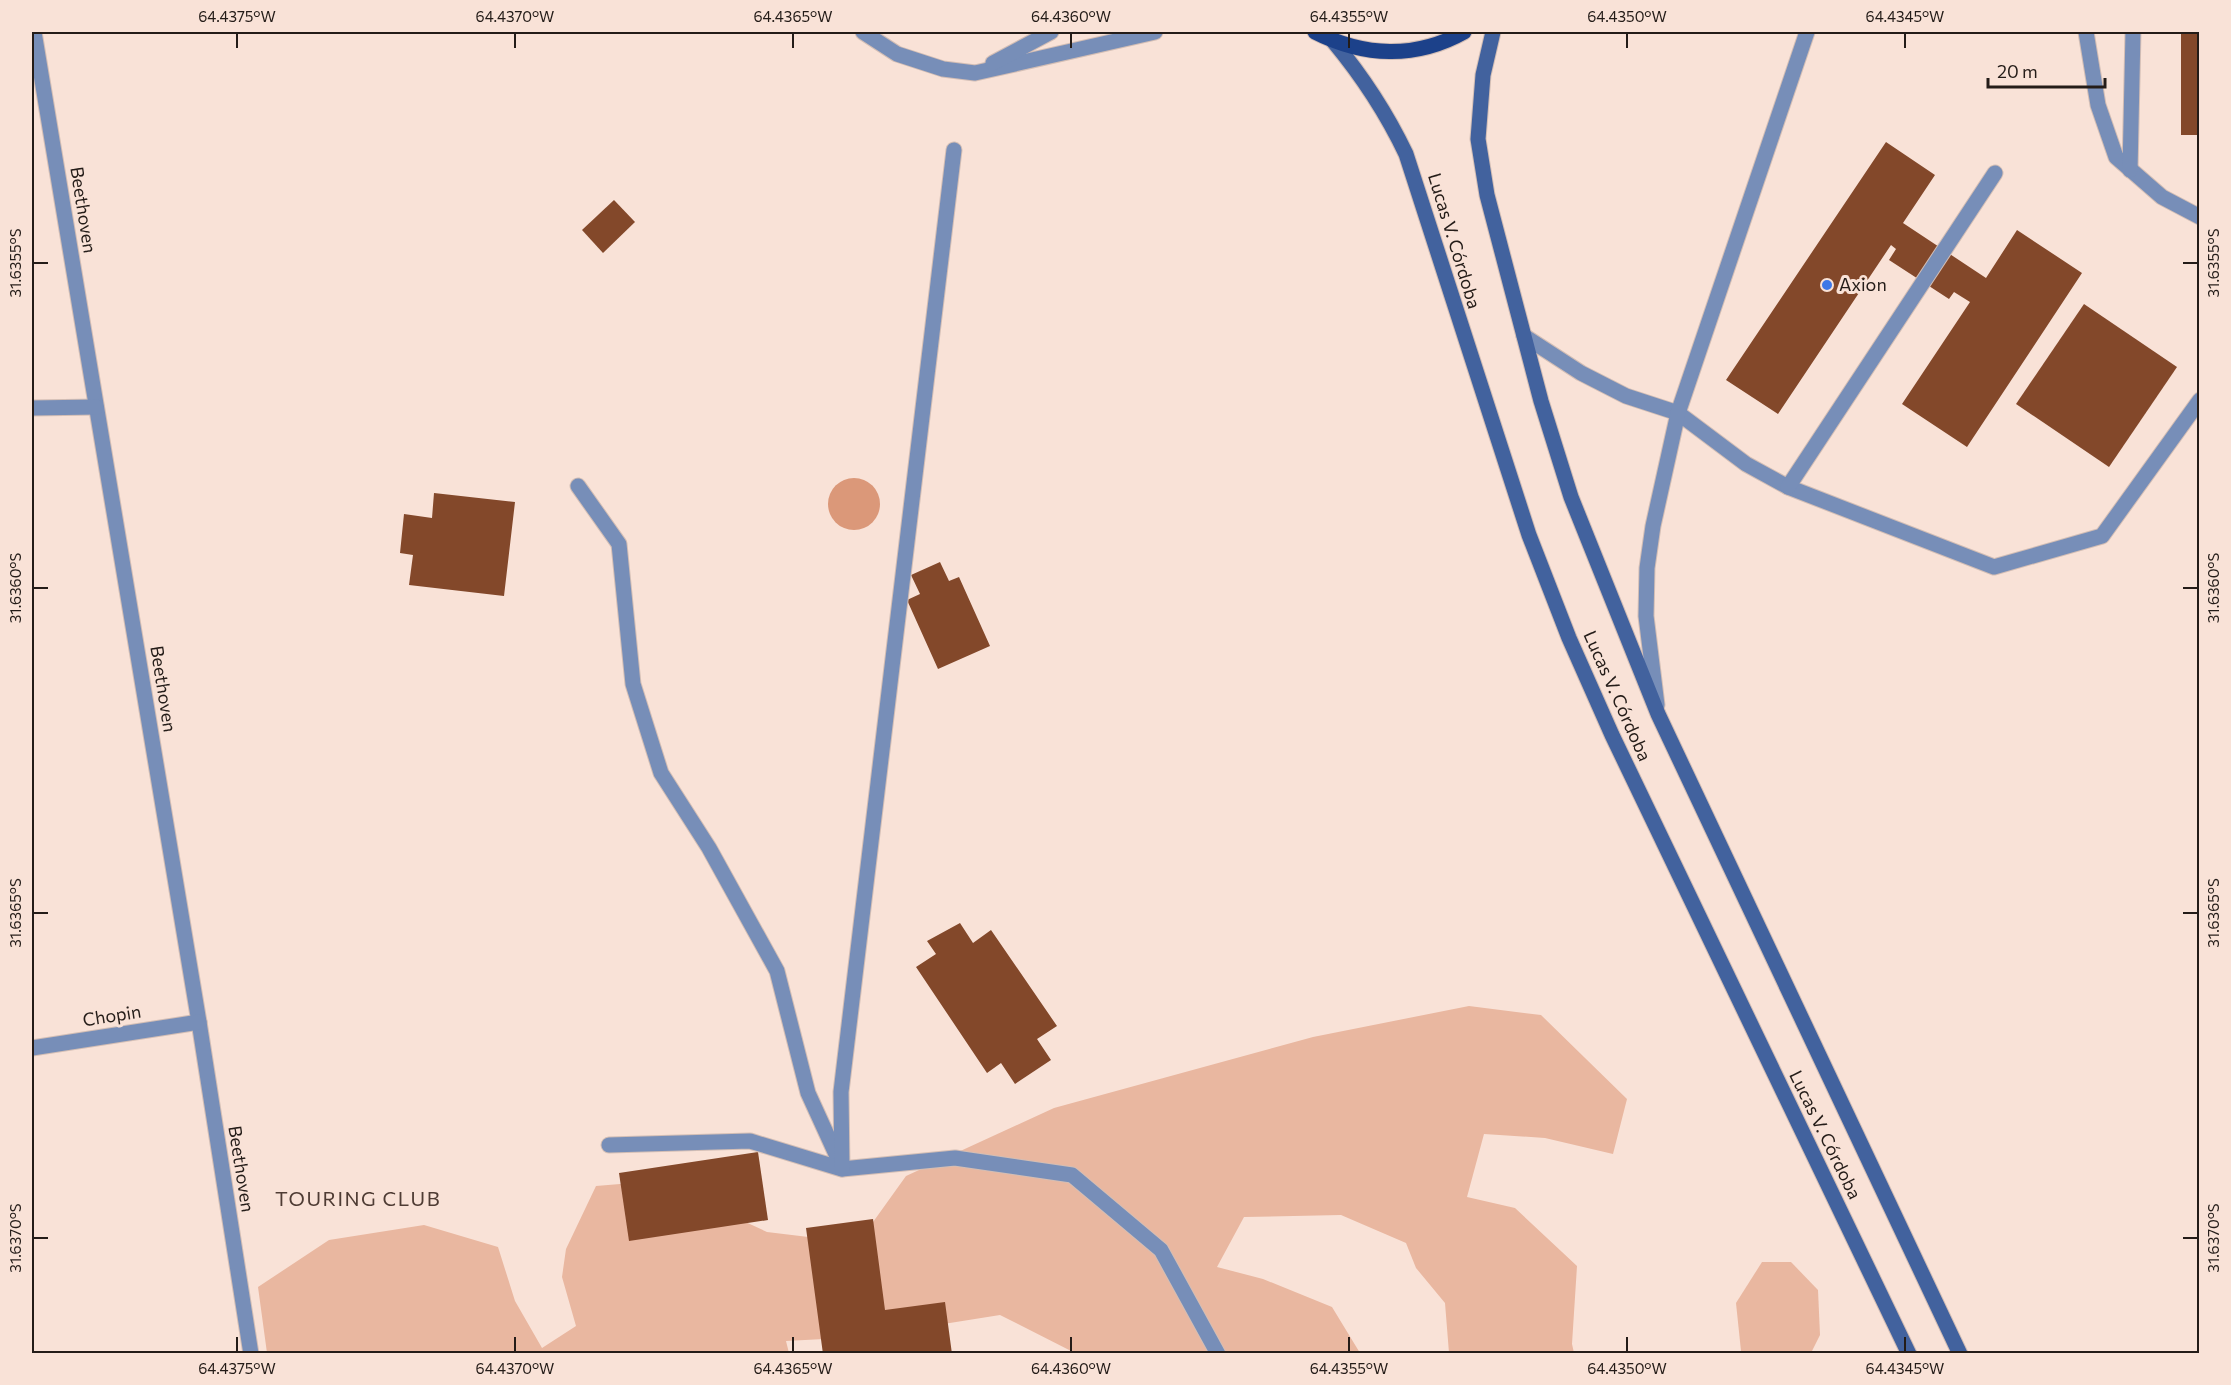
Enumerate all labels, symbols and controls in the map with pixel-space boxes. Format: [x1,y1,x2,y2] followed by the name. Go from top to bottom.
[198,7,276,25] text: 64.4375°W
[476,7,554,25] text: 64.4370°W
[754,7,832,25] text: 64.4365°W
[1031,7,1111,25] text: 64.4360°W
[1310,7,1388,25] text: 64.4355°W
[1587,7,1667,25] text: 64.4350°W
[1866,7,1944,25] text: 64.4345°W
[1988,51,2105,89] scale bar
[1997,60,2038,82] text: 20 m
[66,165,102,255] street label: Beethoven
[1424,170,1486,311] street label: Lucas V. Córdoba
[6,228,24,297] text: 31.6355°S
[2204,228,2222,297] text: 31.6355°S
[1839,273,1887,295] place label: Axion
[1820,278,1834,292] marker: Axion
[6,553,24,623] text: 31.6360°S
[2204,553,2222,623] text: 31.6360°S
[1579,627,1657,764] street label: Lucas V. Córdoba
[146,644,182,734] street label: Beethoven
[6,878,24,948] text: 31.6365°S
[2204,878,2222,948] text: 31.6365°S
[81,1000,143,1030] street label: Chopin
[1785,1067,1867,1203] street label: Lucas V. Córdoba
[224,1124,260,1214] street label: Beethoven
[275,1186,441,1210] district label: TOURING CLUB
[6,1203,24,1273] text: 31.6370°S
[2204,1203,2222,1273] text: 31.6370°S
[198,1359,276,1377] text: 64.4375°W
[476,1359,554,1377] text: 64.4370°W
[754,1359,832,1377] text: 64.4365°W
[1031,1359,1111,1377] text: 64.4360°W
[1310,1359,1388,1377] text: 64.4355°W
[1587,1359,1667,1377] text: 64.4350°W
[1866,1359,1944,1377] text: 64.4345°W

